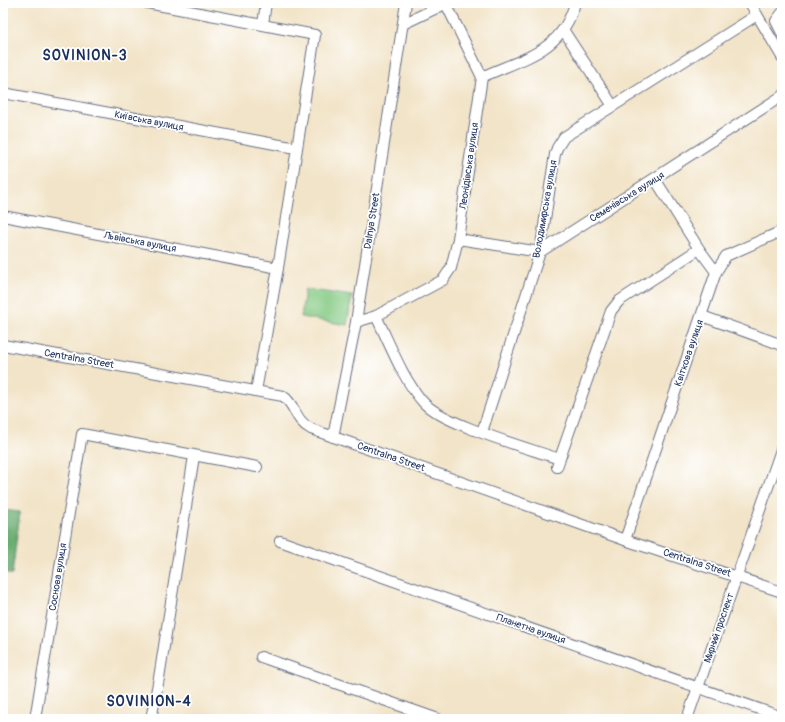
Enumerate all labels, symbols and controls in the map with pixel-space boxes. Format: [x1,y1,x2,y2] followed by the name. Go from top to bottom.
[43,47,127,64] district label: SOVINION-3
[113,108,185,134] street label: Київська вулиця
[457,122,481,211] street label: Леонідівська вулиця
[530,159,560,259] street label: Володимирська вулиця
[587,169,667,225] street label: Семенівська вулиця
[362,191,383,250] street label: Dalnya Street
[102,229,178,255] street label: Львівська вулиця
[672,318,706,388] street label: Квіткова вулиця
[43,347,116,371] street label: Centralna Street
[356,440,427,474] street label: Centralna Street
[47,542,69,612] street label: Соснова вулиця
[662,546,733,580] street label: Centralna Street
[701,591,737,665] street label: Мирний проспект
[495,612,568,647] street label: Планетна вулиця
[106,693,192,710] district label: SOVINION-4

